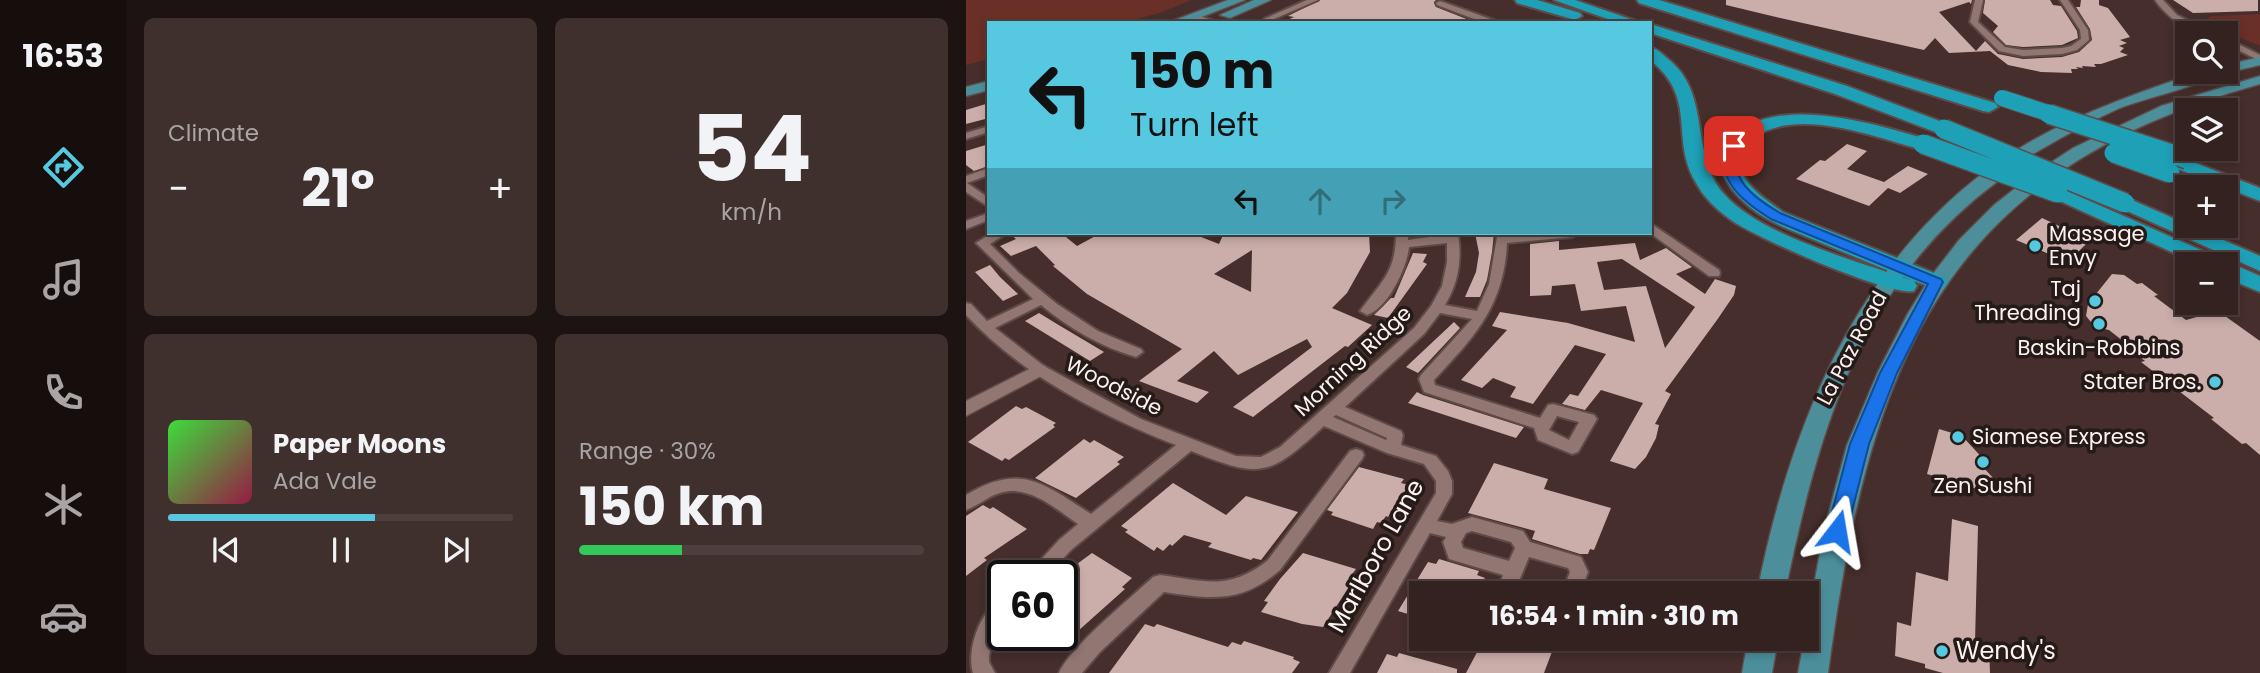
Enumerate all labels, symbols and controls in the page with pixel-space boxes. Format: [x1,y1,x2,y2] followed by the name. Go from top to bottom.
[2175,21,2238,315] map controls
[2175,21,2238,84] button: search
[22,33,104,78] text: 16:53
[1130,37,1275,105] text: 150 m
[1015,49,1106,140] icon: left
[691,85,812,213] text: 54
[2175,98,2238,161] button: layers
[1130,102,1259,147] text: Turn left
[1704,116,1764,176] pin
[168,117,259,149] text: Climate
[1715,127,1753,165] icon: arrive
[39,143,88,192] icon: directions
[301,152,375,225] text: 21°
[168,162,189,215] text: −
[487,162,513,215] text: +
[2175,175,2238,238] button: +
[1228,182,1266,220] icon: left
[1301,182,1339,220] icon: ahead
[1374,182,1412,220] icon: right
[721,196,782,228] text: km/h
[2049,219,2145,272] place label: Massage Envy
[2027,238,2043,254] marker: Massage Envy
[2175,252,2238,315] button: −
[39,255,88,304] icon: music
[1974,274,2081,327] place label: Taj Threading
[1809,286,1894,410] street label: La Paz Road
[2087,293,2103,309] marker: Taj Threading
[1288,299,1418,423] street label: Morning Ridge
[2091,316,2107,332] marker: Baskin-Robbins
[2017,333,2181,362] place label: Baskin-Robbins
[1061,349,1168,422] street label: Woodside
[2083,367,2201,396] place label: Stater Bros.
[39,368,88,417] icon: phone
[2207,374,2223,390] marker: Stater Bros.
[1972,422,2146,451] place label: Siamese Express
[273,426,446,462] text: Paper Moons
[1950,429,1966,445] marker: Siamese Express
[579,435,716,467] text: Range · 30%
[1975,454,1991,470] marker: Zen Sushi
[273,465,377,497] text: Ada Vale
[579,470,764,543] text: 150 km
[1934,471,2032,500] place label: Zen Sushi
[1320,473,1431,638] street label: Marlboro Lane
[39,480,88,529] icon: climate
[1800,494,1874,568] position arrow
[207,531,245,569] icon: previous
[322,531,360,569] icon: pause
[437,531,475,569] icon: next
[987,560,1078,651] speed limit sign: 60
[39,592,88,641] icon: car
[1489,598,1739,634] text: 16:54 · 1 min · 310 m
[1956,634,2056,667] place label: Wendy's
[1934,643,1950,659] marker: Wendy's

